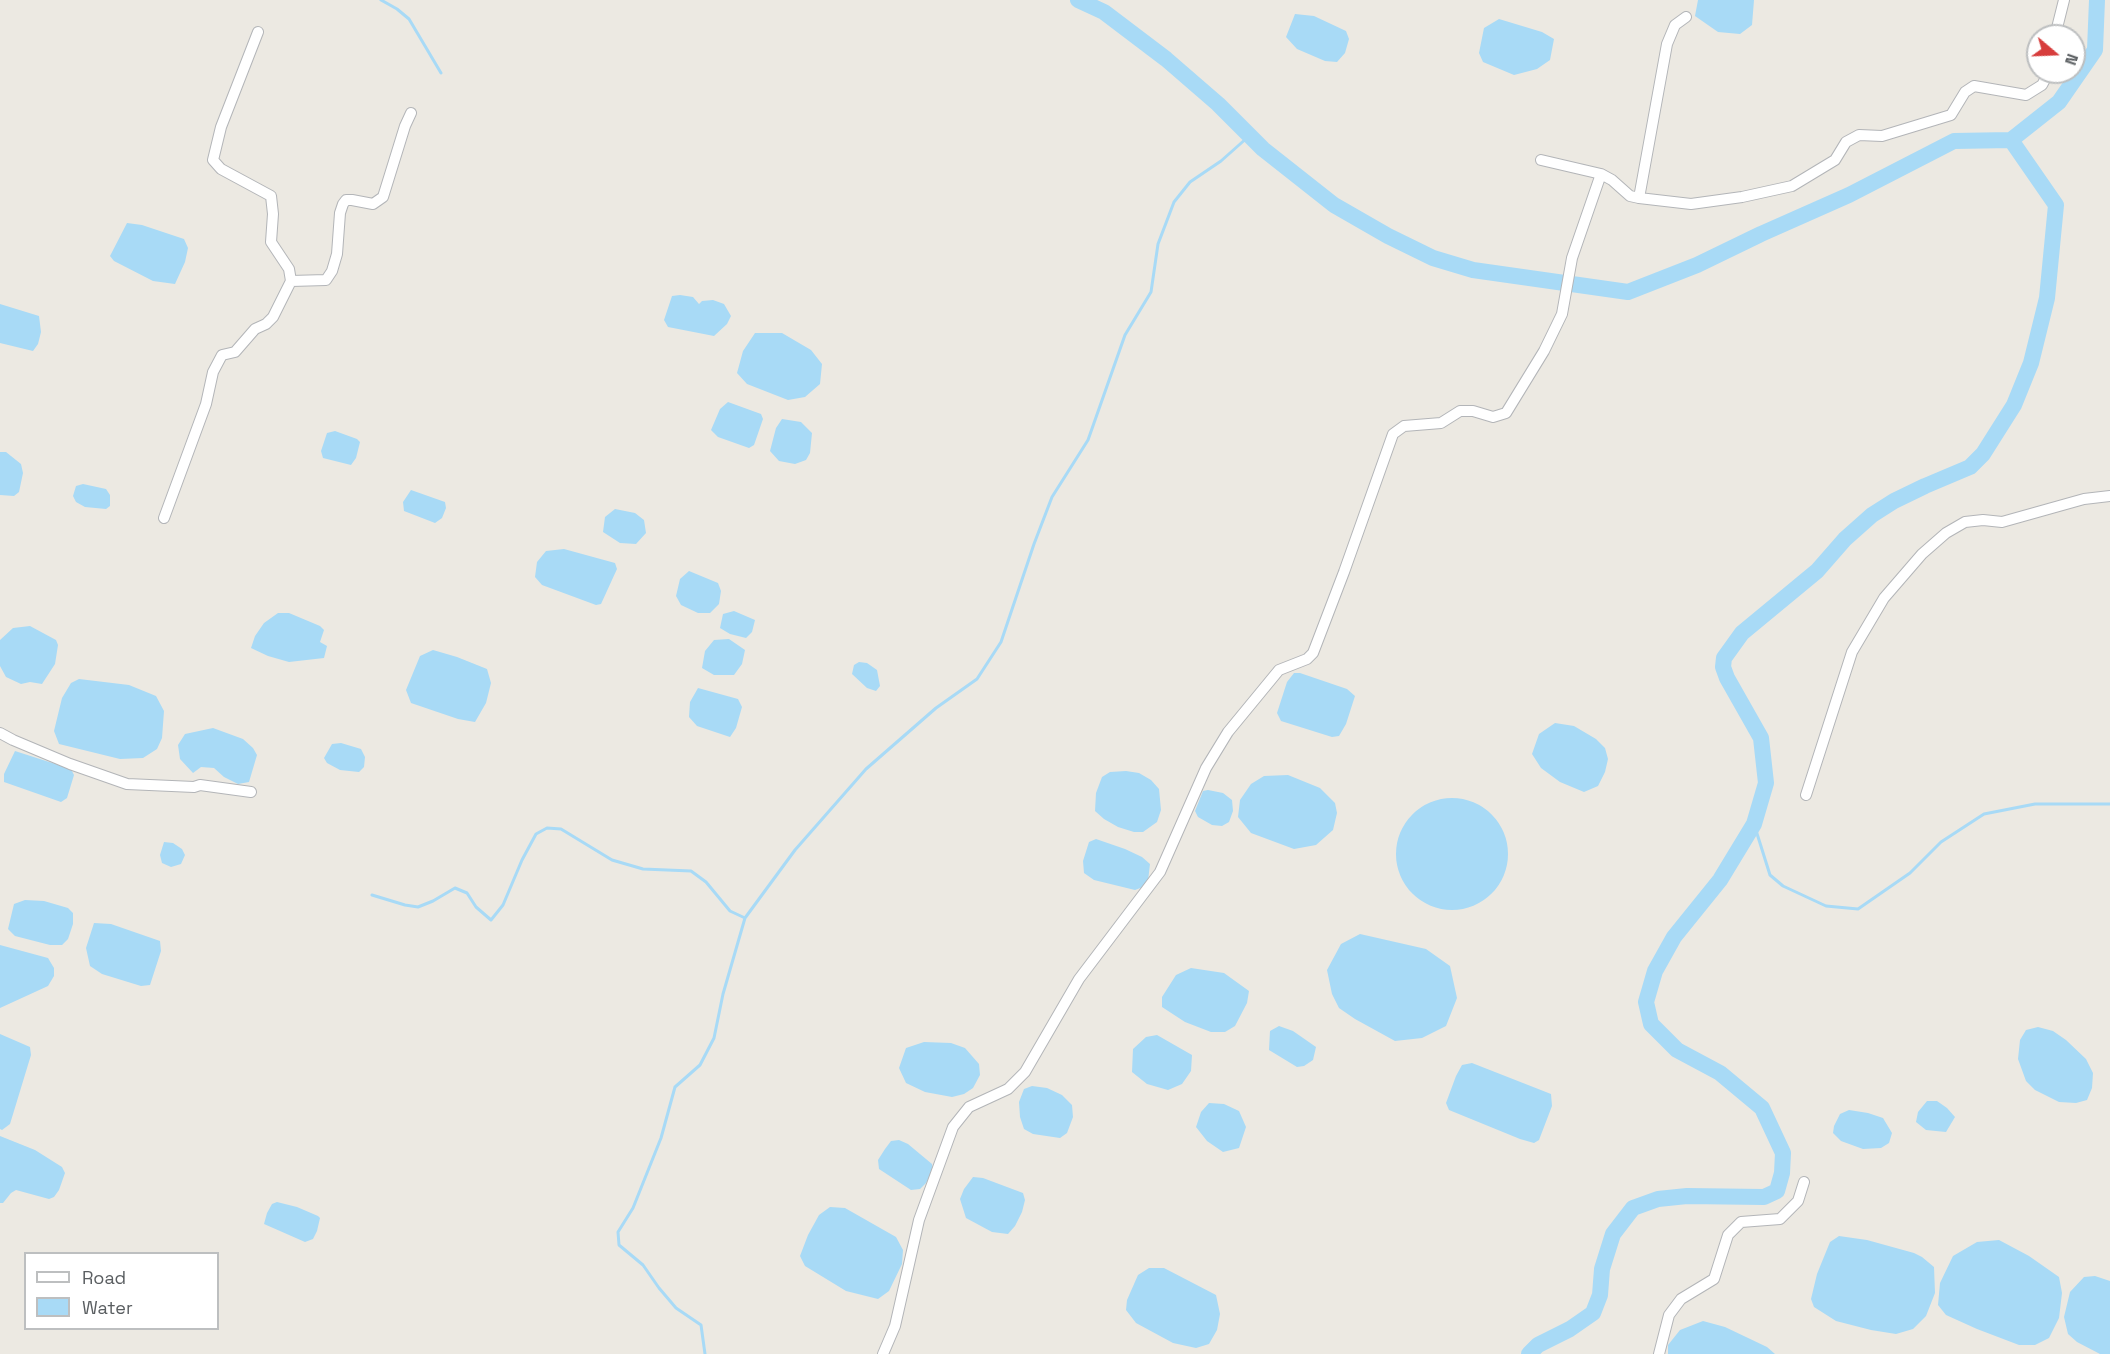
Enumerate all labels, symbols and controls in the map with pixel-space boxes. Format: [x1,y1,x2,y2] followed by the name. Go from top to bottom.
[2026,24,2086,84] north arrow
[2060,51,2083,68] text: N
[24,1252,219,1330] legend
[82,1266,126,1289] text: Road
[82,1296,133,1319] text: Water

